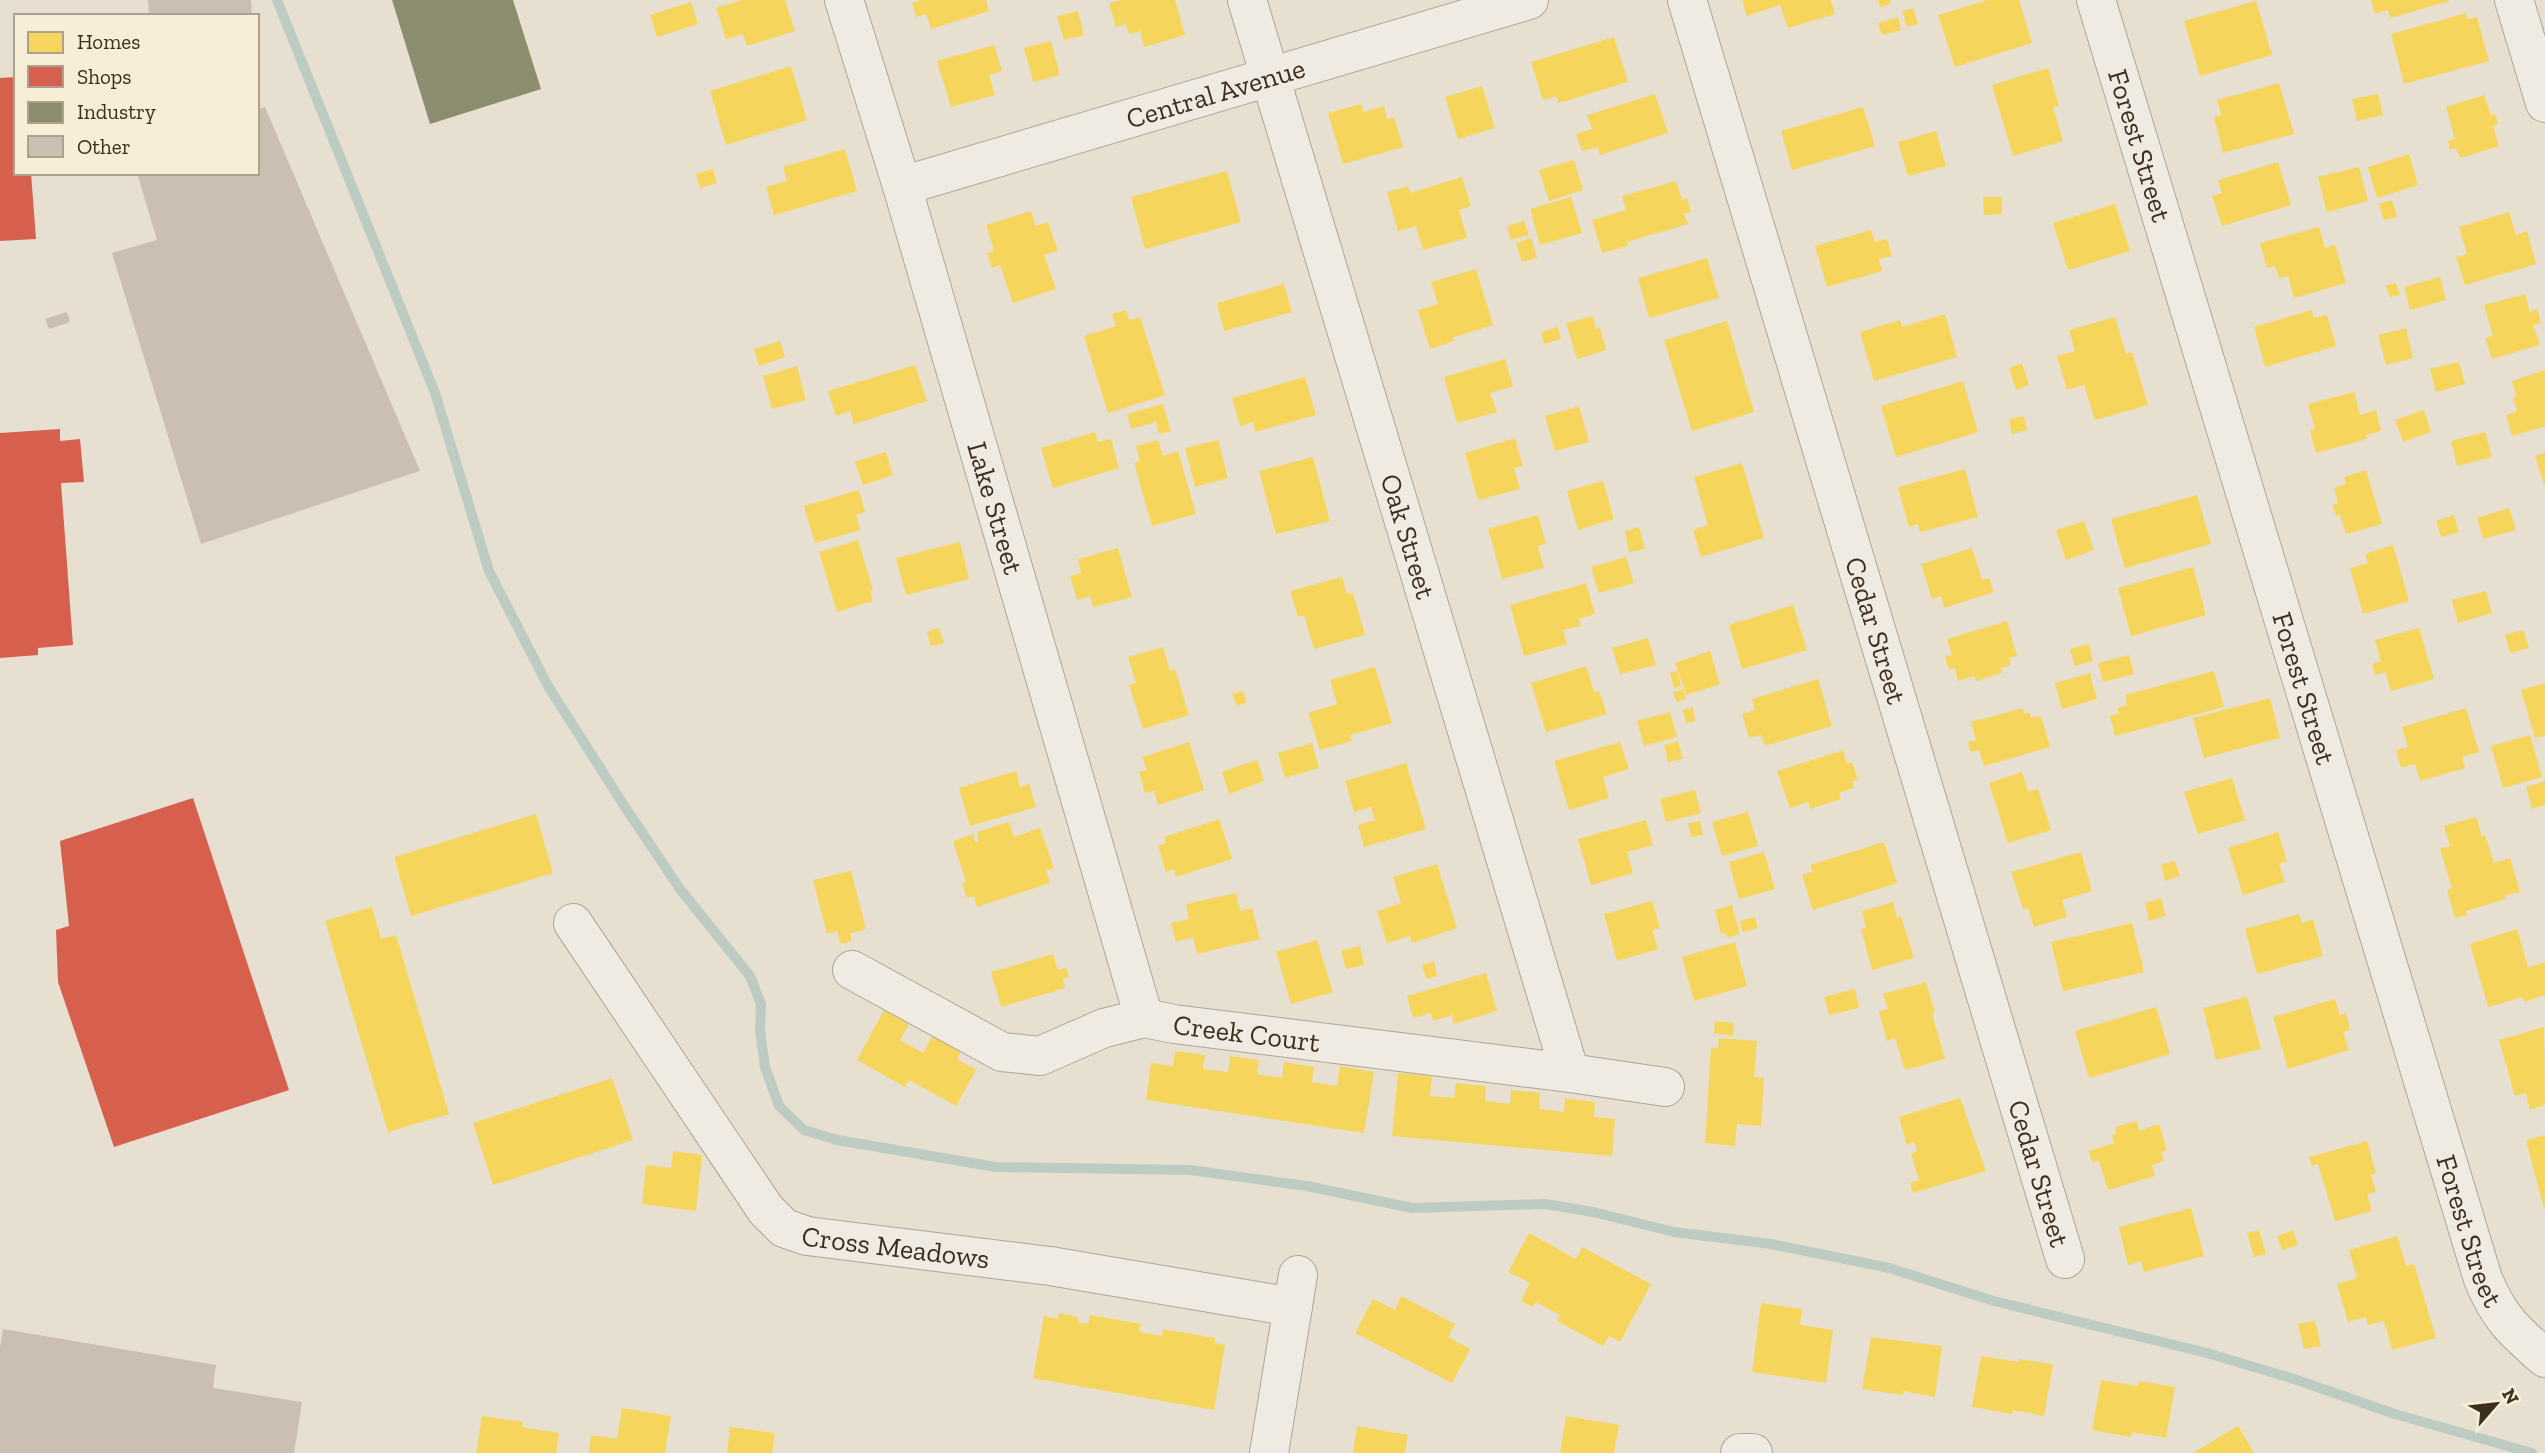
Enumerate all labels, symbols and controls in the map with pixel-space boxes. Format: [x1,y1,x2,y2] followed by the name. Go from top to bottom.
[14,14,259,175] legend
[77,29,140,54] text: Homes
[1122,51,1309,136] street label: Central Avenue
[77,64,131,89] text: Shops
[2101,66,2178,226] street label: Forest Street
[77,99,156,124] text: Industry
[77,134,131,159] text: Other
[960,438,1030,579] street label: Lake Street
[1374,470,1442,603] street label: Oak Street
[1838,553,1914,708] street label: Cedar Street
[2265,608,2342,769] street label: Forest Street
[1171,1008,1322,1059] street label: Creek Court
[2001,1096,2077,1251] street label: Cedar Street
[2429,1151,2510,1313] street label: Forest Street
[800,1220,991,1275] street label: Cross Meadows
[2461,1369,2531,1439] north arrow
[2497,1384,2524,1408] text: N

